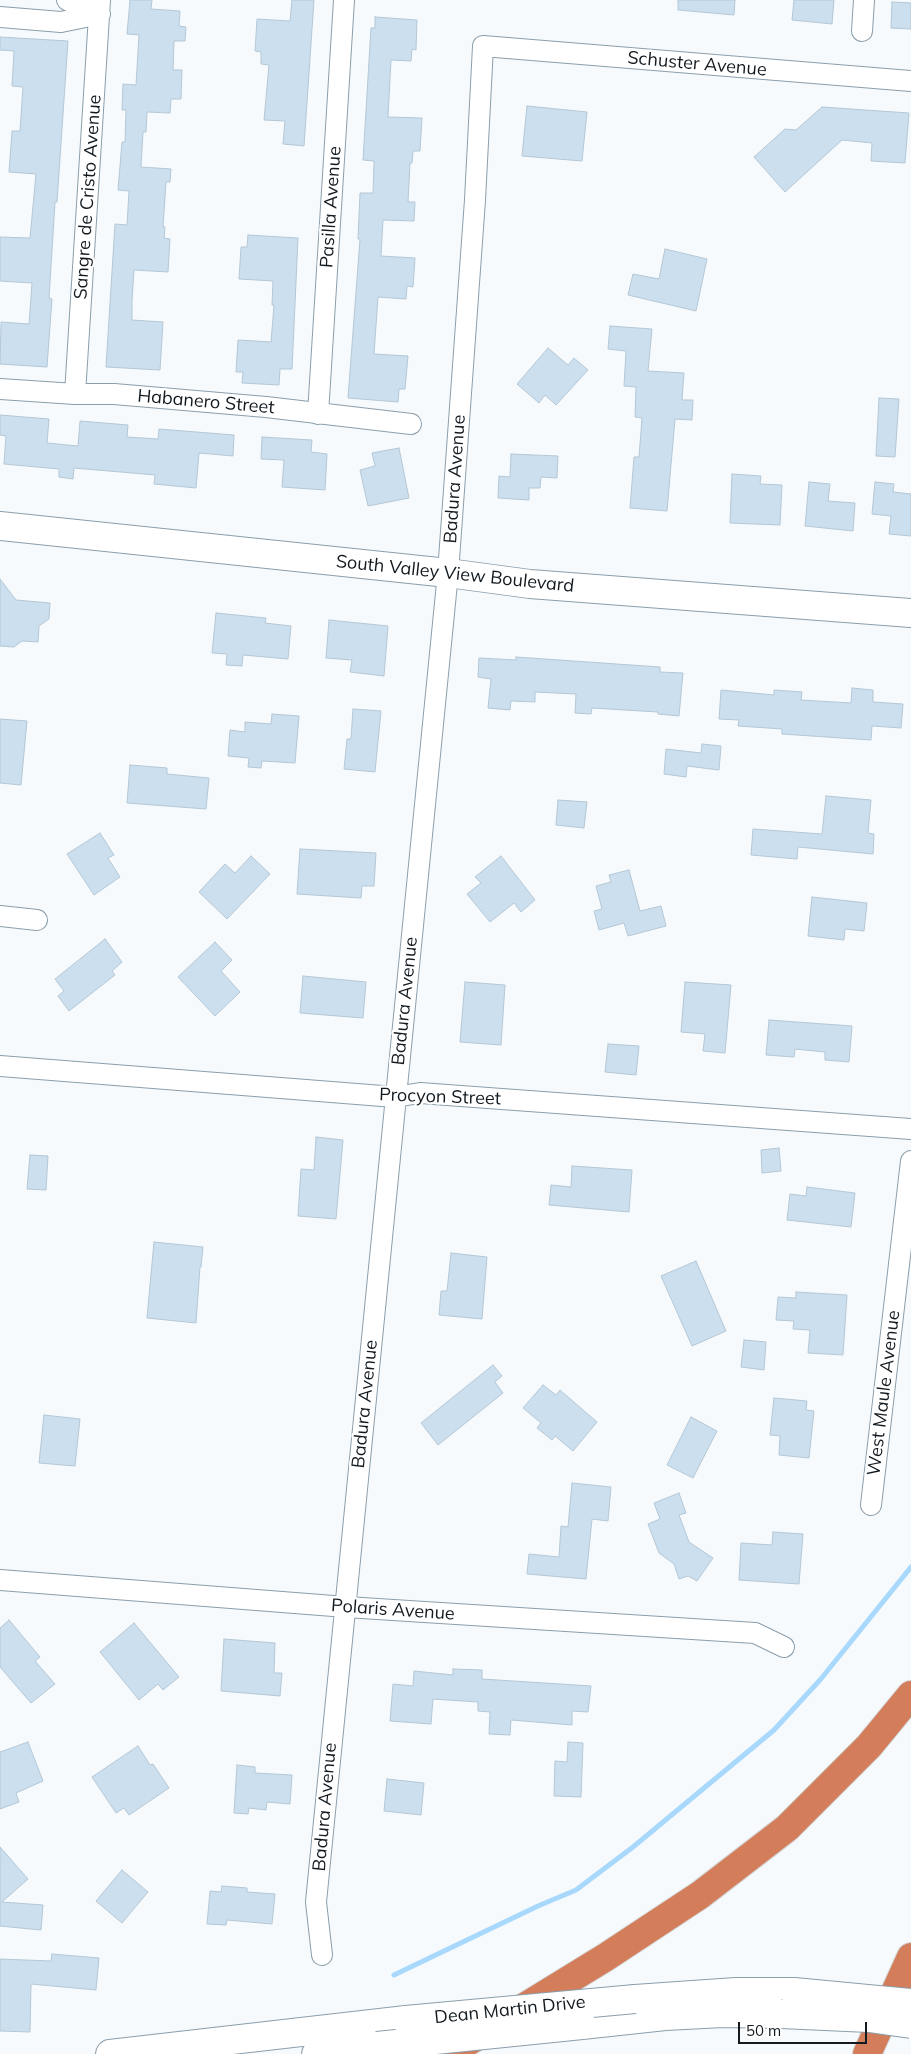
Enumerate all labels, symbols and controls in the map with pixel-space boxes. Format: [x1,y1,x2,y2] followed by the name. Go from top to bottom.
[626,47,768,81] street label: Schuster Avenue
[70,94,106,300] street label: Sangre de Cristo Avenue
[316,145,346,269] street label: Pasilla Avenue
[136,385,276,419] street label: Habanero Street
[440,414,470,544] street label: Badura Avenue
[335,551,575,597] street label: South Valley View Boulevard
[388,936,422,1066] street label: Badura Avenue
[379,1084,501,1110] street label: Procyon Street
[863,1309,905,1477] street label: West Maule Avenue
[348,1339,382,1469] street label: Badura Avenue
[330,1595,456,1625] street label: Polaris Avenue
[309,1742,341,1872] street label: Badura Avenue
[433,1991,587,2029] street label: Dean Martin Drive
[741,2012,870,2044] scale bar
[746,2021,781,2040] text: 50 m

